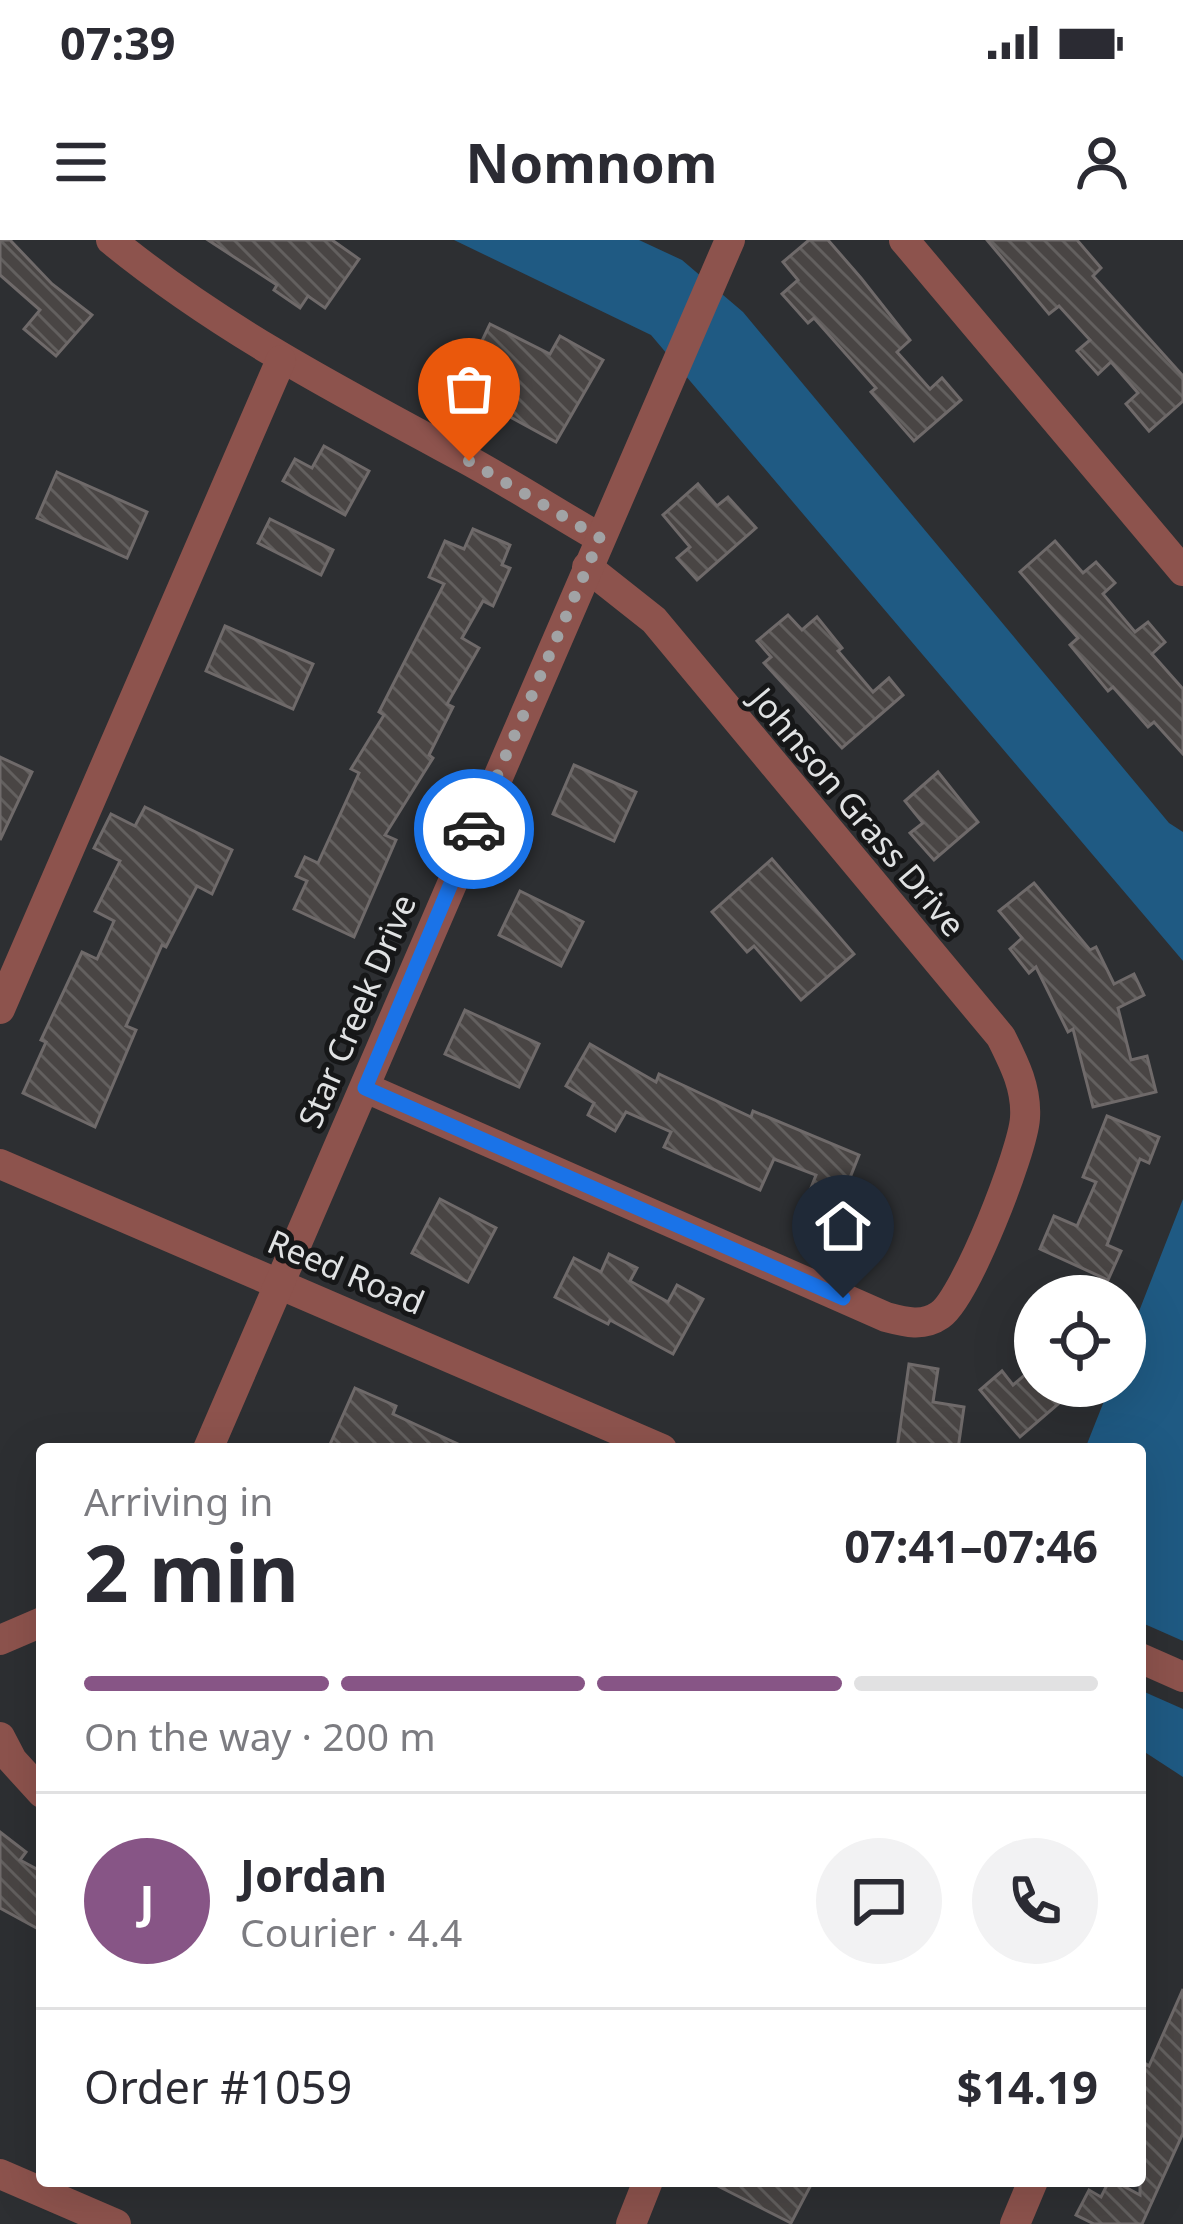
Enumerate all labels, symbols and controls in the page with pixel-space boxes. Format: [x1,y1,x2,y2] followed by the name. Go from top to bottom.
[60,12,176,73] text: 07:39
[466,125,717,199] text: Nomnom
[48,129,114,195] icon: menu
[1069,129,1135,195] icon: person
[418,338,520,461] pin
[436,356,502,422] icon: bag
[739,675,976,946] street label: Johnson Grass Drive
[414,769,534,889] courier
[441,796,507,862] icon: car
[287,887,426,1134] street label: Star Creek Drive
[792,1175,894,1298] pin
[810,1193,876,1259] icon: home
[261,1218,431,1325] street label: Reed Road
[1014,1275,1146,1407] map controls
[1014,1275,1146,1407] button: locate
[84,1474,273,1527] text: Arriving in
[844,1515,1098,1576] text: 07:41–07:46
[84,1519,299,1625] text: 2 min
[84,1709,436,1762] text: On the way · 200 m
[816,1838,942,1964] button: chat
[972,1838,1098,1964] button: phone
[240,1844,387,1905] text: Jordan
[140,1870,154,1931] text: J
[240,1905,462,1958] text: Courier · 4.4
[84,2056,352,2117] text: Order #1059
[957,2056,1098,2117] text: $14.19

